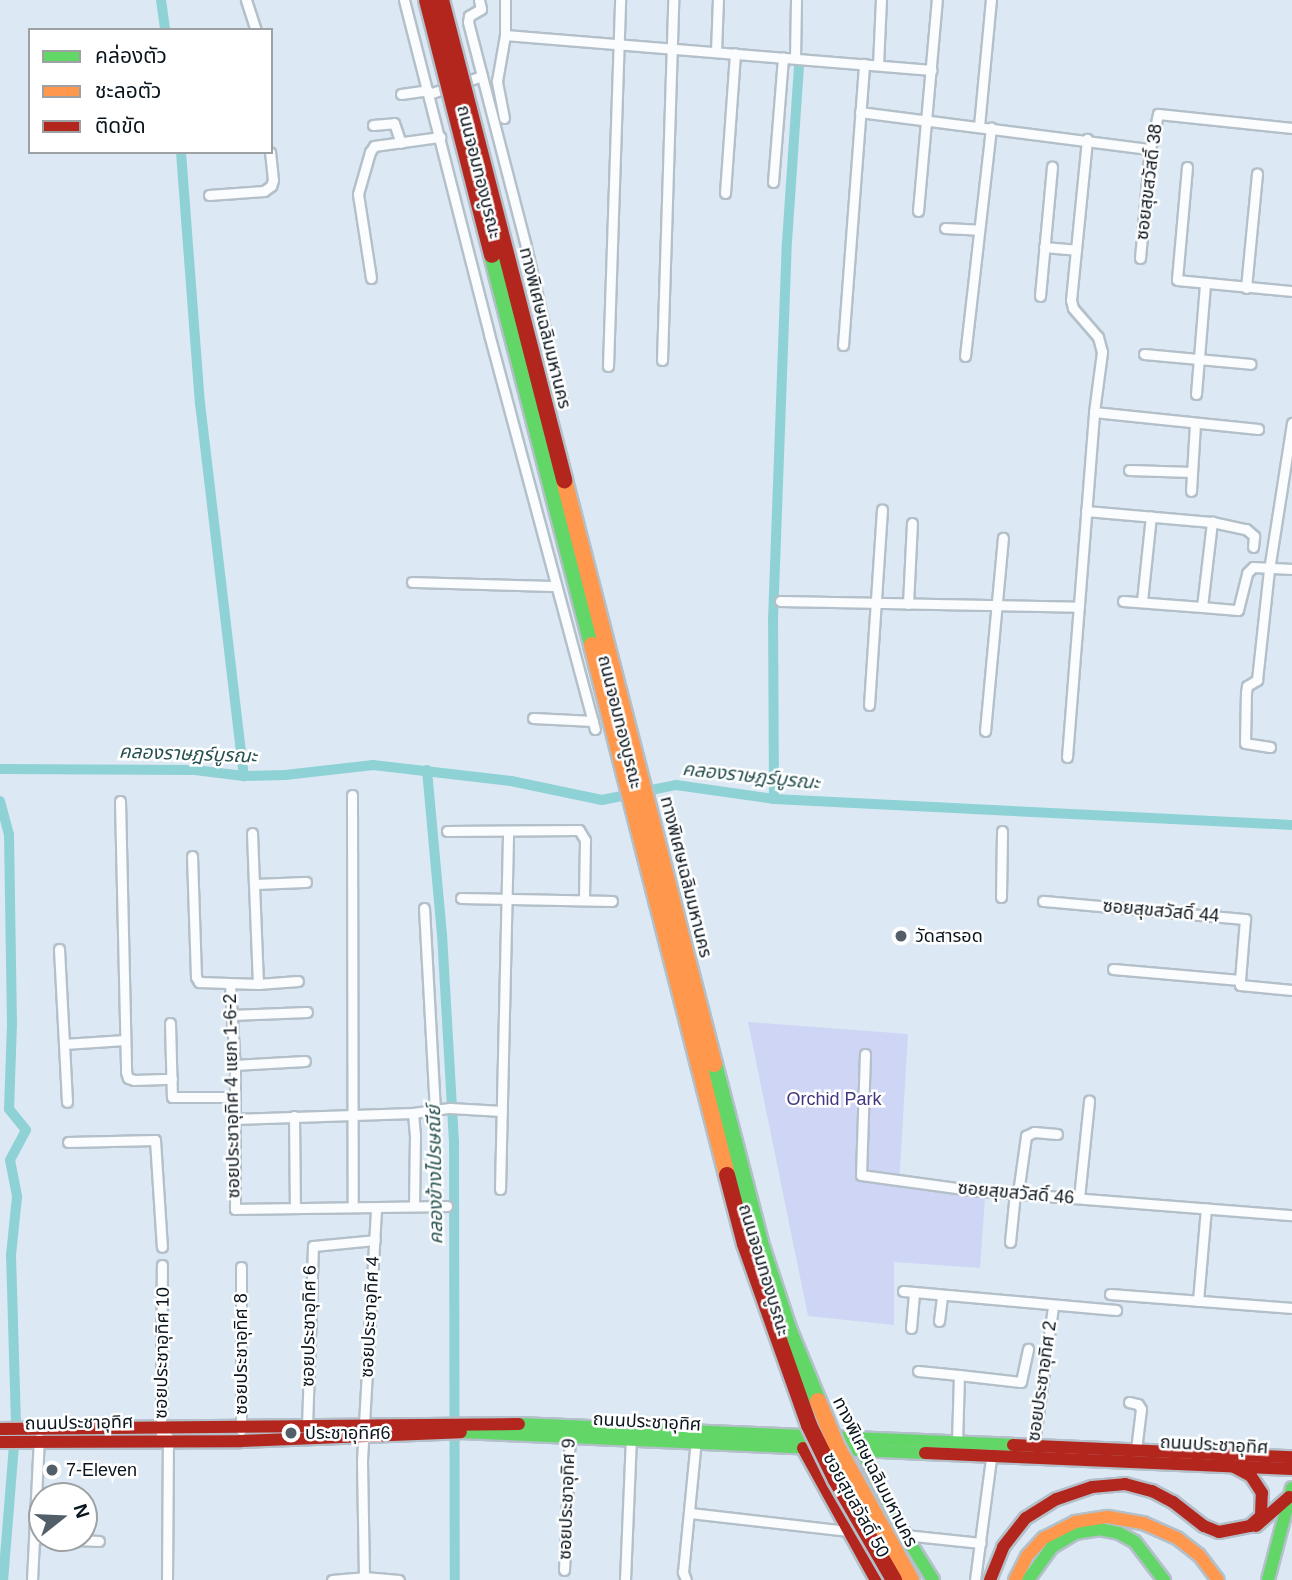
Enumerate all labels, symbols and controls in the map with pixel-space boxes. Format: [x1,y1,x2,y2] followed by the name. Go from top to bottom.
[28,28,273,154] legend
[95,44,167,67] text: คล่องตัว
[95,79,161,102] text: ชะลอตัว
[452,103,506,241] street label: ถนนจอมทองบูรณะ
[95,114,146,137] text: ติดขัด
[1131,123,1167,241] street label: ซอยสุขสวัสดิ์ 38
[515,245,575,411] street label: ทางพิเศษเฉลิมมหานคร
[593,653,647,791] street label: ถนนจอมทองบูรณะ
[119,740,257,768] water label: คลองราษฎร์บูรณะ
[681,757,821,795] water label: คลองราษฎร์บูรณะ
[656,794,716,960] street label: ทางพิเศษเฉลิมมหานคร
[1102,895,1220,927] street label: ซอยสุขสวัสดิ์ 44
[915,925,983,947] place label: วัดสารอด
[893,928,909,944] marker: วัดสารอด
[219,993,245,1199] street label: ซอยประชาอุทิศ 4 แยก 1-6-2
[786,1088,882,1110] park label: Orchid Park
[422,1105,448,1245] water label: คลองข้างไปรษณีย์
[957,1177,1075,1209] street label: ซอยสุขสวัสดิ์ 46
[734,1201,794,1339] street label: ถนนจอมทองบูรณะ
[356,1256,384,1378] street label: ซอยประชาอุทิศ 4
[297,1265,321,1387] street label: ซอยประชาอุทิศ 6
[150,1287,174,1419] street label: ซอยประชาอุทิศ 10
[230,1293,252,1415] street label: ซอยประชาอุทิศ 8
[1023,1319,1061,1443] street label: ซอยประชาอุทิศ 2
[828,1393,922,1551] street label: ทางพิเศษเฉลิมมหานคร
[592,1408,702,1436] street label: ถนนประชาอุทิศ
[25,1411,133,1435] street label: ถนนประชาอุทิศ
[305,1422,391,1444] place label: ประชาอุทิศ6
[283,1425,299,1441] marker: ประชาอุทิศ6
[1159,1431,1269,1459] street label: ถนนประชาอุทิศ
[554,1438,580,1560] street label: ซอยประชาอุทิศ 9
[818,1449,894,1561] street label: ซอยสุขสวัสดิ์ 50
[66,1459,137,1481] place label: 7-Eleven
[44,1462,60,1478] marker: 7-Eleven
[28,1482,98,1552] north arrow
[69,1501,94,1521] text: N

